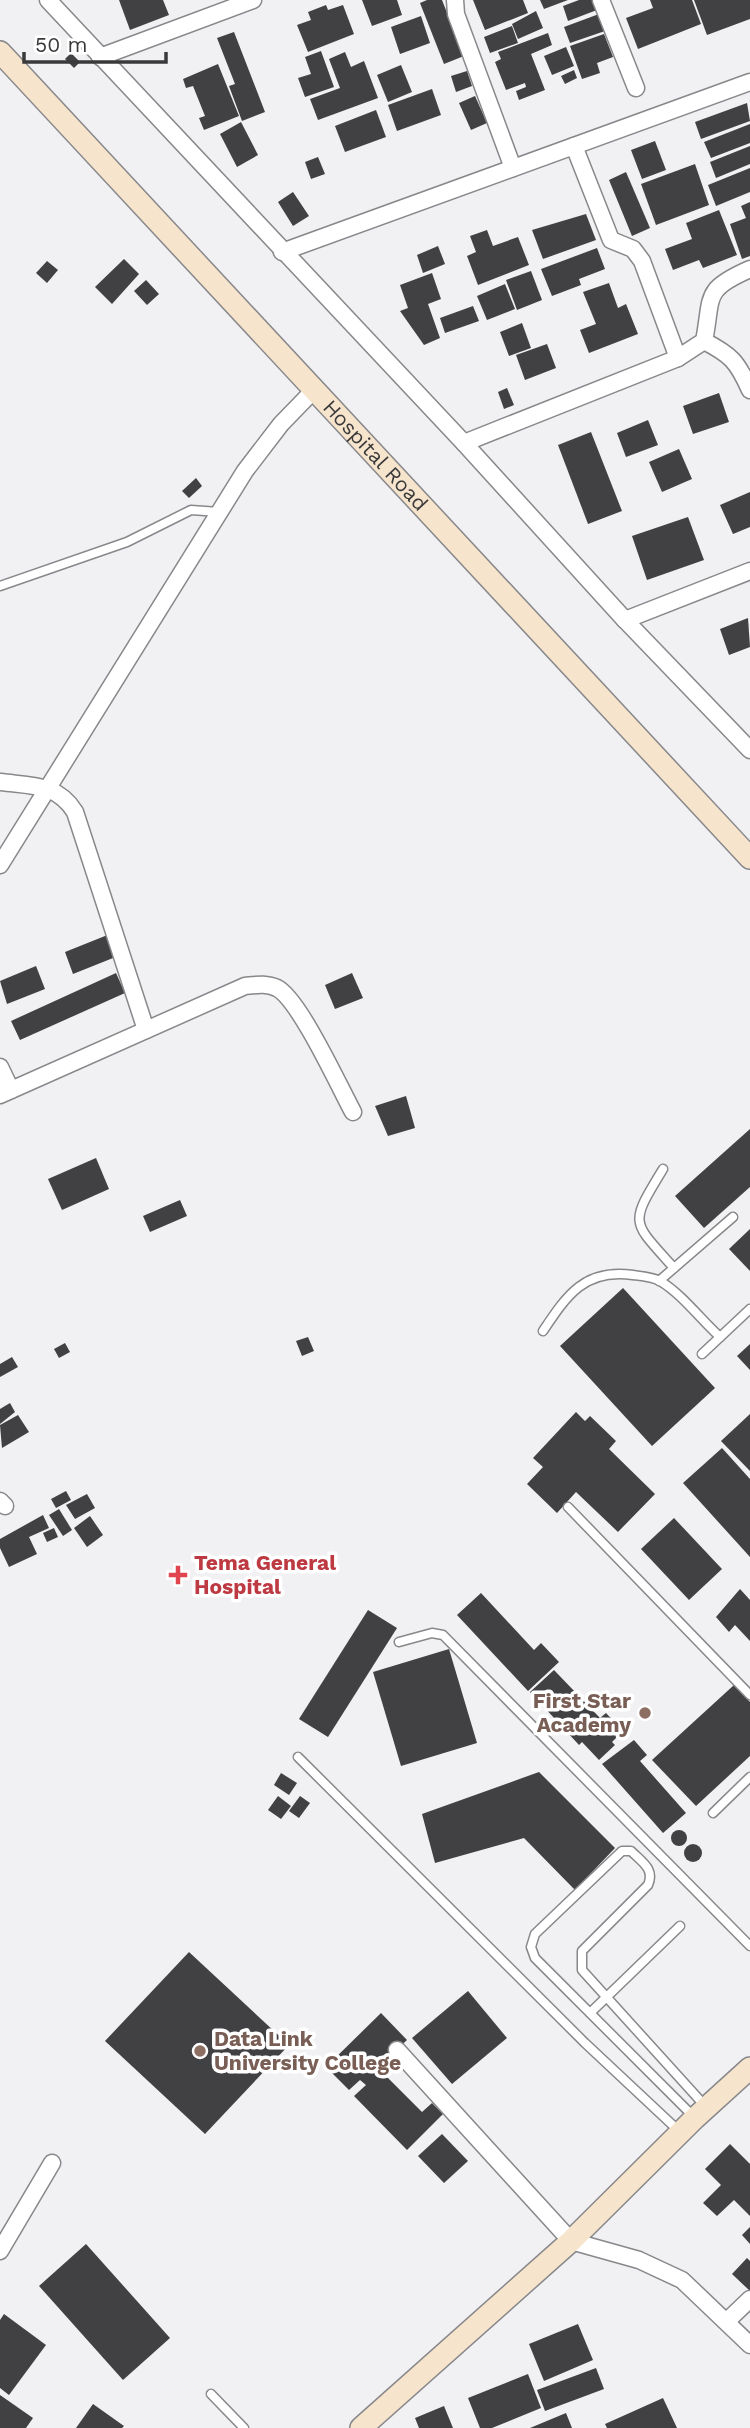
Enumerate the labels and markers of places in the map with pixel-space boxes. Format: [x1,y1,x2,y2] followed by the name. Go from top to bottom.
[194,1550,336,1599] place label: Tema General Hospital
[168,1565,188,1585] marker: Tema General Hospital
[533,1688,631,1737] place label: First Star Academy
[637,1705,653,1721] marker: First Star Academy
[214,2026,401,2075] place label: Data Link University College
[192,2043,208,2059] marker: Data Link University College

